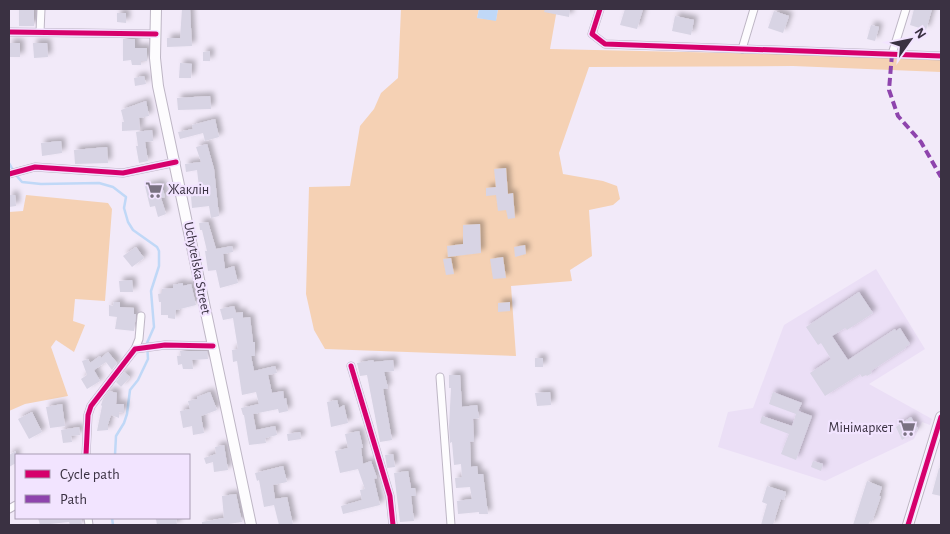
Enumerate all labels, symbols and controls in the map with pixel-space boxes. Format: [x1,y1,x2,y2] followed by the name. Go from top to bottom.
[885,15,935,65] north arrow
[912,26,929,41] text: N
[144,180,164,200] supermarket icon: Жаклін
[168,183,209,197] place label: Жаклін
[181,221,213,316] street label: Uchytelska Street
[897,418,917,438] supermarket icon: Мінімаркет
[828,421,894,435] place label: Мінімаркет
[15,454,190,519] legend
[60,467,120,482] text: Cycle path
[60,492,87,507] text: Path

